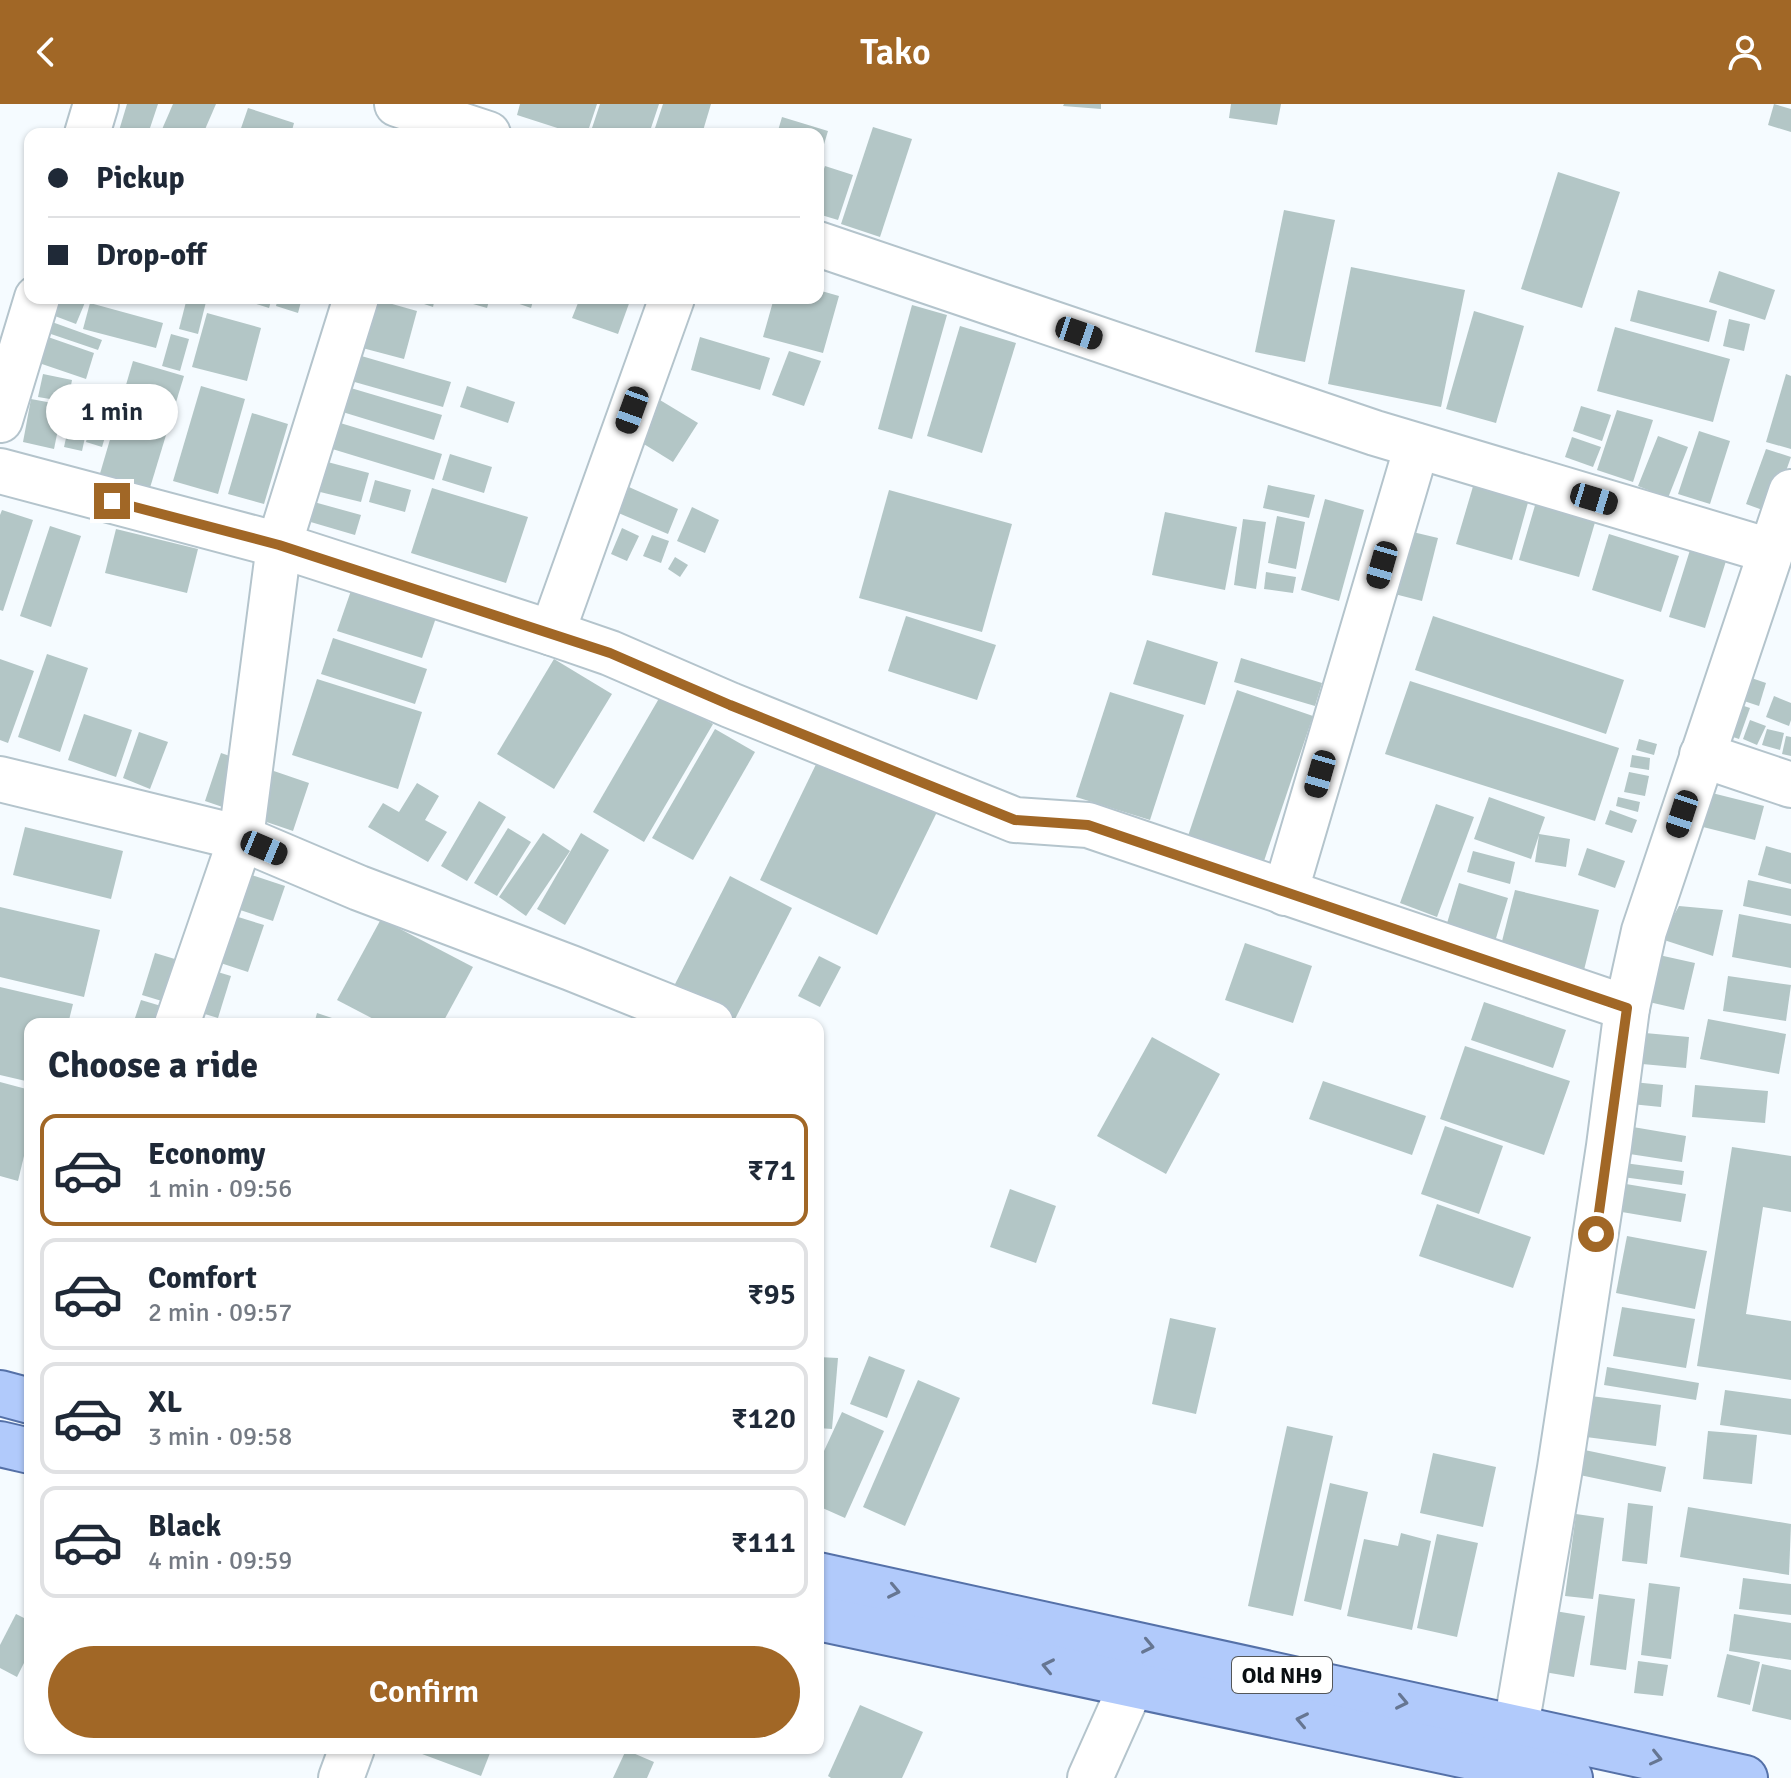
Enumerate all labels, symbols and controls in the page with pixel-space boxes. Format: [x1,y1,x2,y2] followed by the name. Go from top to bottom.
[24,30,68,74] icon: back
[860,30,931,75] text: Tako
[1723,30,1767,74] icon: person
[96,160,185,197] text: Pickup
[96,237,206,274] text: Drop-off
[1052,314,1106,352] car
[613,383,651,437] car
[46,385,178,441] callout: 1 min
[81,396,143,428] text: 1 min
[1568,481,1620,517] car
[94,483,130,519] route end
[1364,539,1400,591] car
[1302,748,1338,800] car
[1663,787,1701,841] car
[237,828,291,868] car
[48,1043,258,1088] text: Choose a ride
[52,1134,124,1206] icon: car
[148,1136,265,1173] text: Economy
[747,1152,796,1189] text: ₹71
[148,1173,292,1205] text: 1 min · 09:56
[1578,1216,1614,1252] route start
[52,1258,124,1330] icon: car
[148,1260,257,1297] text: Comfort
[747,1276,796,1313] text: ₹95
[148,1297,292,1329] text: 2 min · 09:57
[52,1382,124,1454] icon: car
[148,1384,182,1421] text: XL
[731,1400,796,1437] text: ₹120
[148,1421,292,1453] text: 3 min · 09:58
[52,1506,124,1578] icon: car
[148,1508,221,1545] text: Black
[731,1524,796,1561] text: ₹111
[148,1545,292,1577] text: 4 min · 09:59
[887,1582,901,1599] one-way arrow
[1141,1637,1155,1654] one-way arrow
[48,1646,800,1738] button: Confirm
[1232,1657,1332,1693] road number: Old NH9
[1042,1658,1055,1675] one-way arrow
[1395,1693,1409,1710] one-way arrow
[1296,1713,1309,1730] one-way arrow
[1649,1749,1663,1766] one-way arrow

